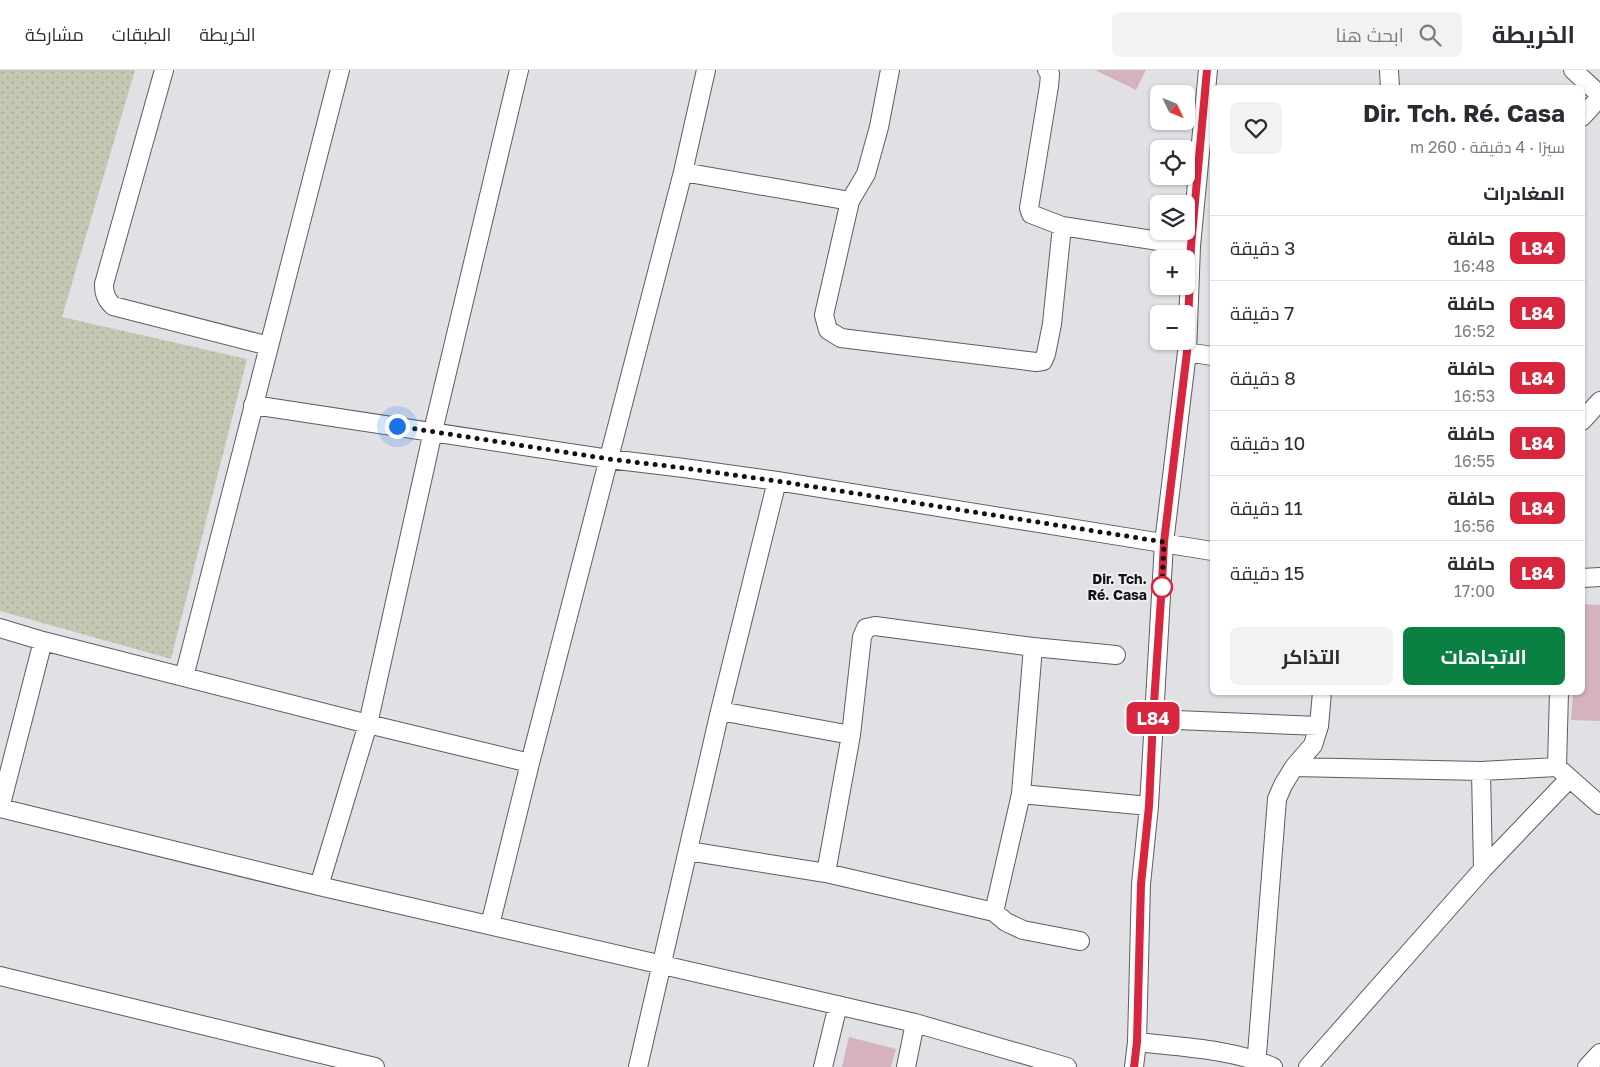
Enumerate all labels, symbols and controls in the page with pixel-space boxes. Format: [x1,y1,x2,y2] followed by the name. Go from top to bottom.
[1112,12,1462,57] search box
[1492,19,1575,48] text: الخريطة
[1416,21,1444,49] icon: search
[25,23,84,45] text: مشاركة
[112,23,171,45] text: الطبقات
[199,23,256,45] text: الخريطة
[1336,23,1404,46] text: ابحث هنا
[1150,85,1195,130] north arrow
[1150,85,1195,350] map controls
[1363,98,1565,127] text: Dir. Tch. Ré. Casa
[1230,102,1282,154] button: heart
[1410,137,1565,157] text: سيرًا · 4 دقيقة · 260 m
[1150,140,1195,185] button: locate
[1483,181,1565,204] text: المغادرات
[1150,195,1195,240] button: layers
[1447,226,1495,249] text: حافلة
[1230,236,1295,259] text: 3 دقيقة
[1521,237,1554,259] text: L84
[1150,250,1195,295] button: +
[1453,256,1495,276] text: 16:48
[1447,291,1495,314] text: حافلة
[1230,301,1294,324] text: 7 دقيقة
[1521,302,1554,324] text: L84
[1150,305,1195,350] button: −
[1454,321,1495,341] text: 16:52
[1447,356,1495,379] text: حافلة
[1230,366,1296,389] text: 8 دقيقة
[1521,367,1554,389] text: L84
[1454,386,1495,406] text: 16:53
[385,414,410,439] your location
[1447,421,1495,444] text: حافلة
[1230,431,1305,454] text: 10 دقيقة
[1521,432,1554,454] text: L84
[1454,451,1495,471] text: 16:55
[1447,486,1495,509] text: حافلة
[1230,496,1303,519] text: 11 دقيقة
[1521,497,1554,519] text: L84
[1454,516,1495,536] text: 16:56
[1447,551,1495,574] text: حافلة
[1230,561,1304,584] text: 15 دقيقة
[1521,562,1554,584] text: L84
[1087,570,1147,603] place label: Dir. Tch. Ré. Casa
[1151,576,1173,598] marker: Dir. Tch. Ré. Casa
[1454,581,1495,601] text: 17:00
[1230,627,1393,685] button: التذاكر
[1403,627,1565,685] button: الاتجاهات
[1124,702,1182,734] line badge: L84
[1136,707,1170,729] text: L84

